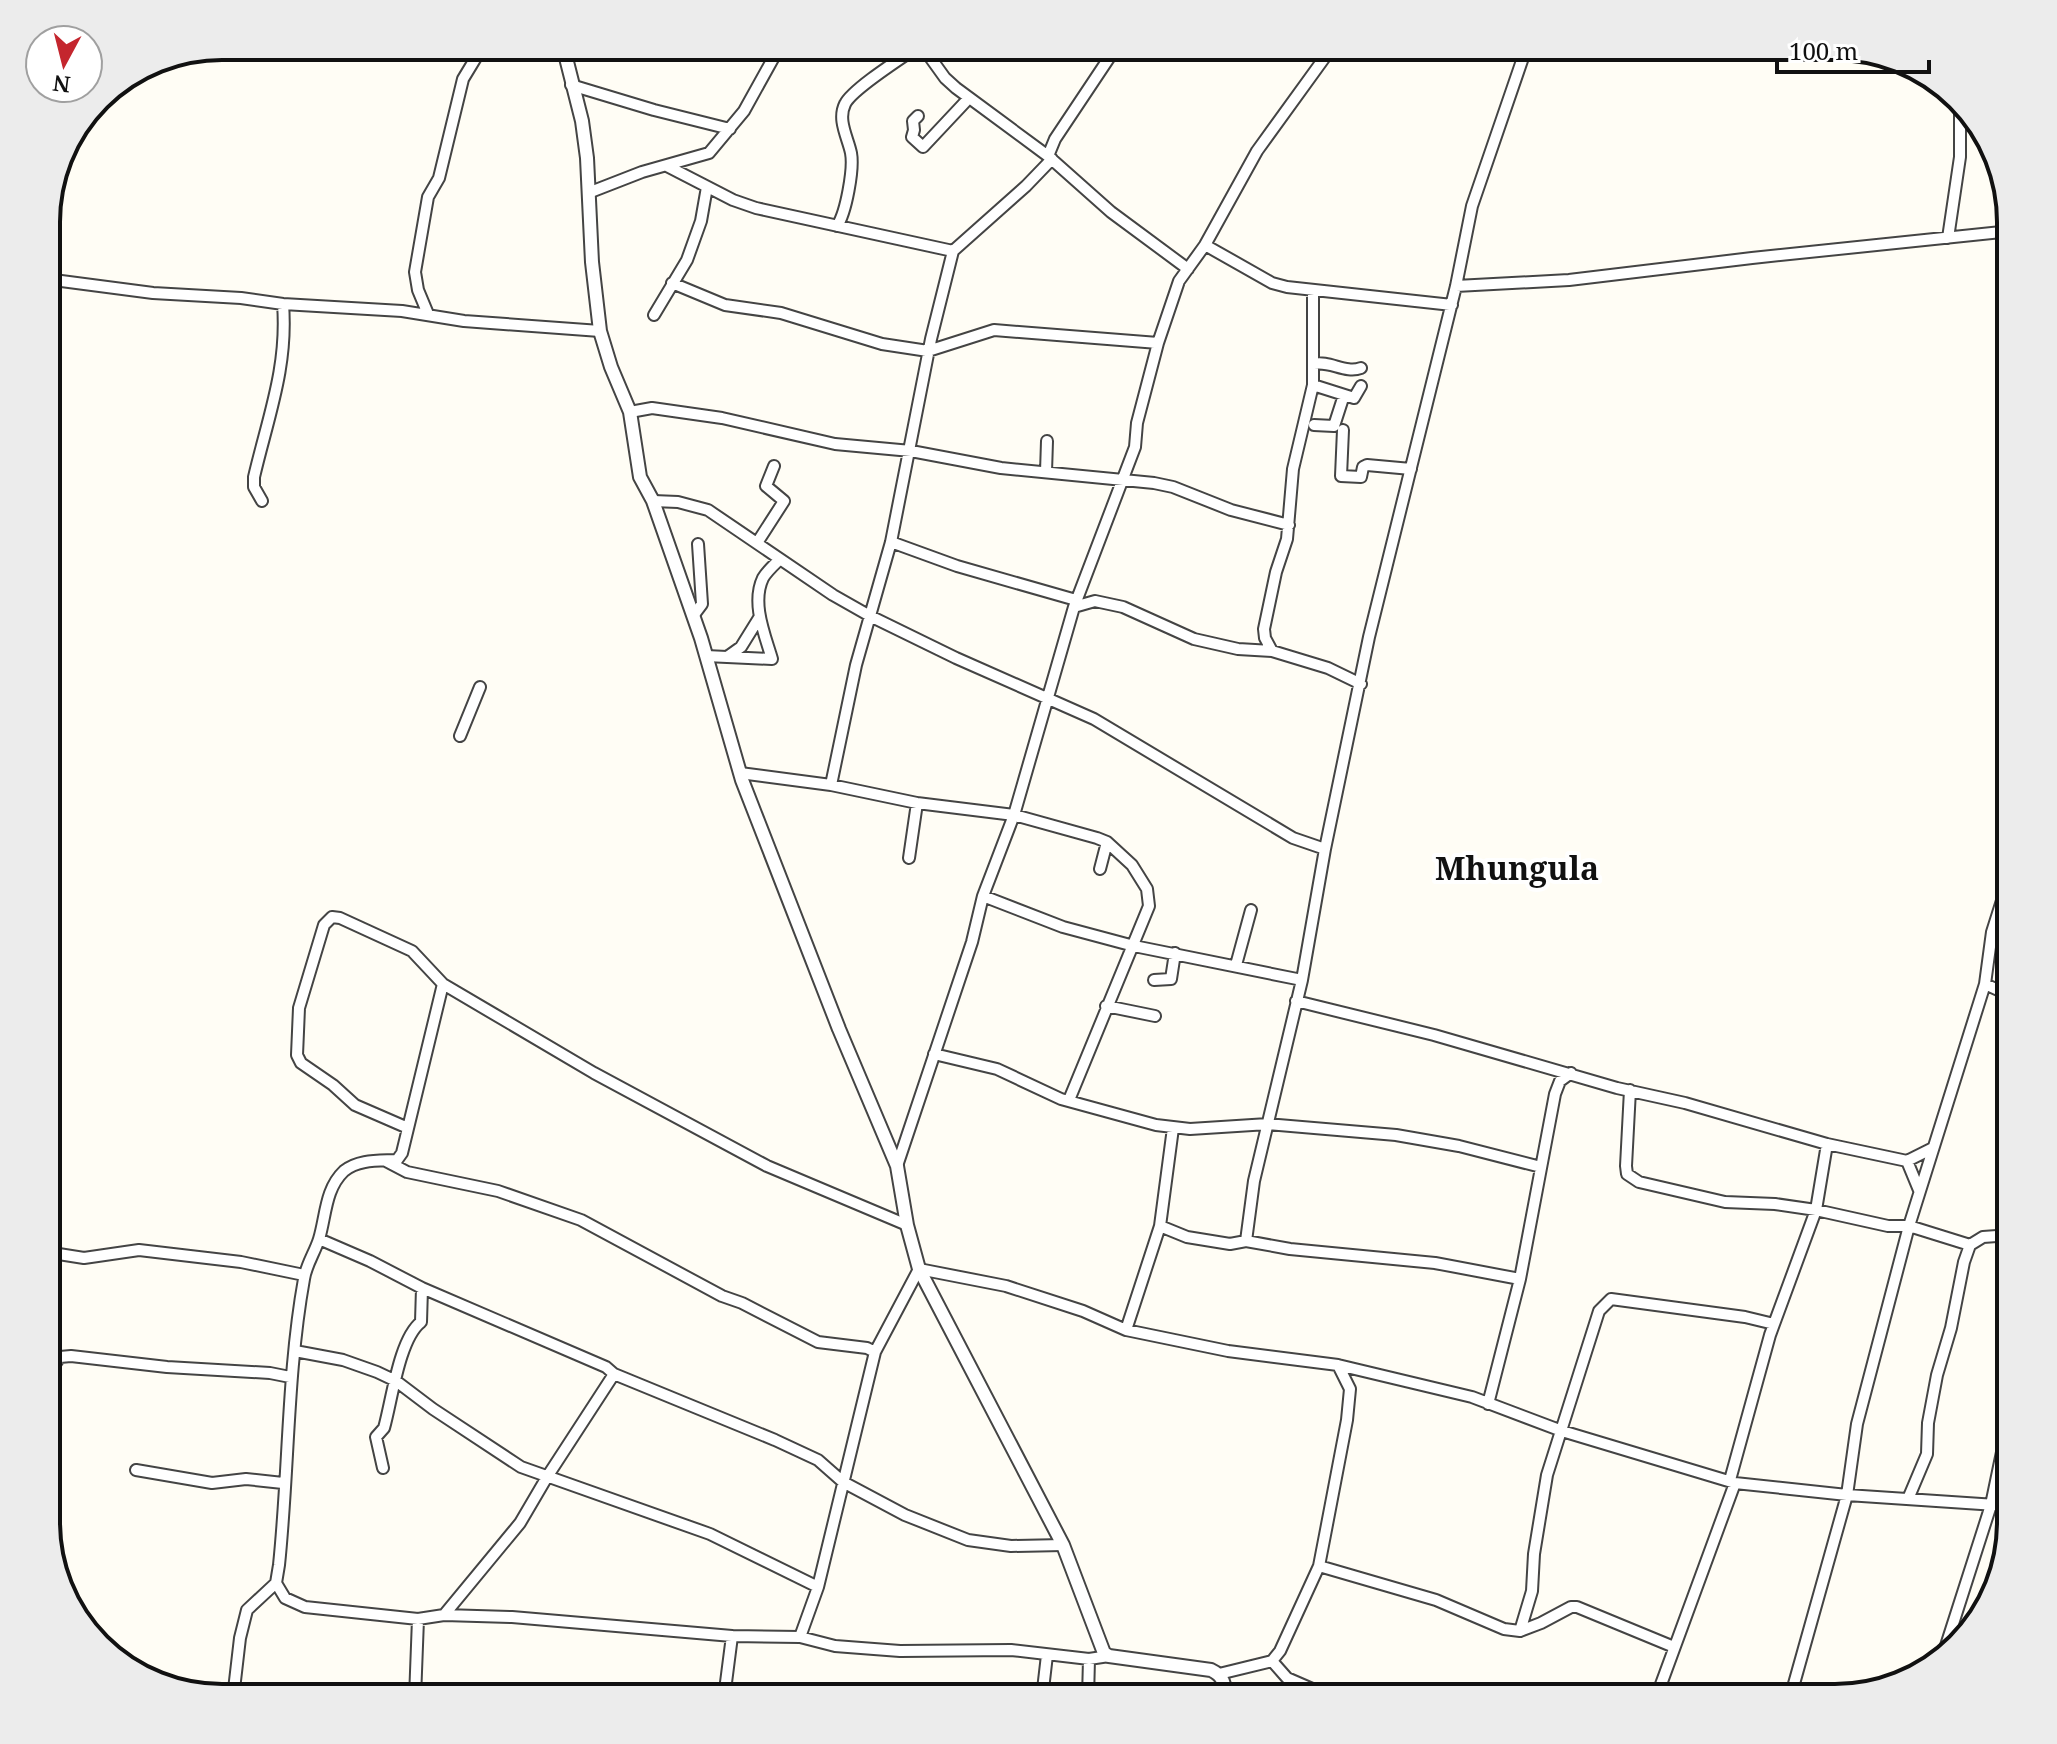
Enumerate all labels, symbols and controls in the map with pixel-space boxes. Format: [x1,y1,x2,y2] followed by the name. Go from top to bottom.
[24,24,104,104] north arrow
[1777,24,1929,74] scale bar
[1789,34,1858,67] text: 100 m
[51,69,72,101] text: N
[1435,846,1599,889] district label: Mhungula

